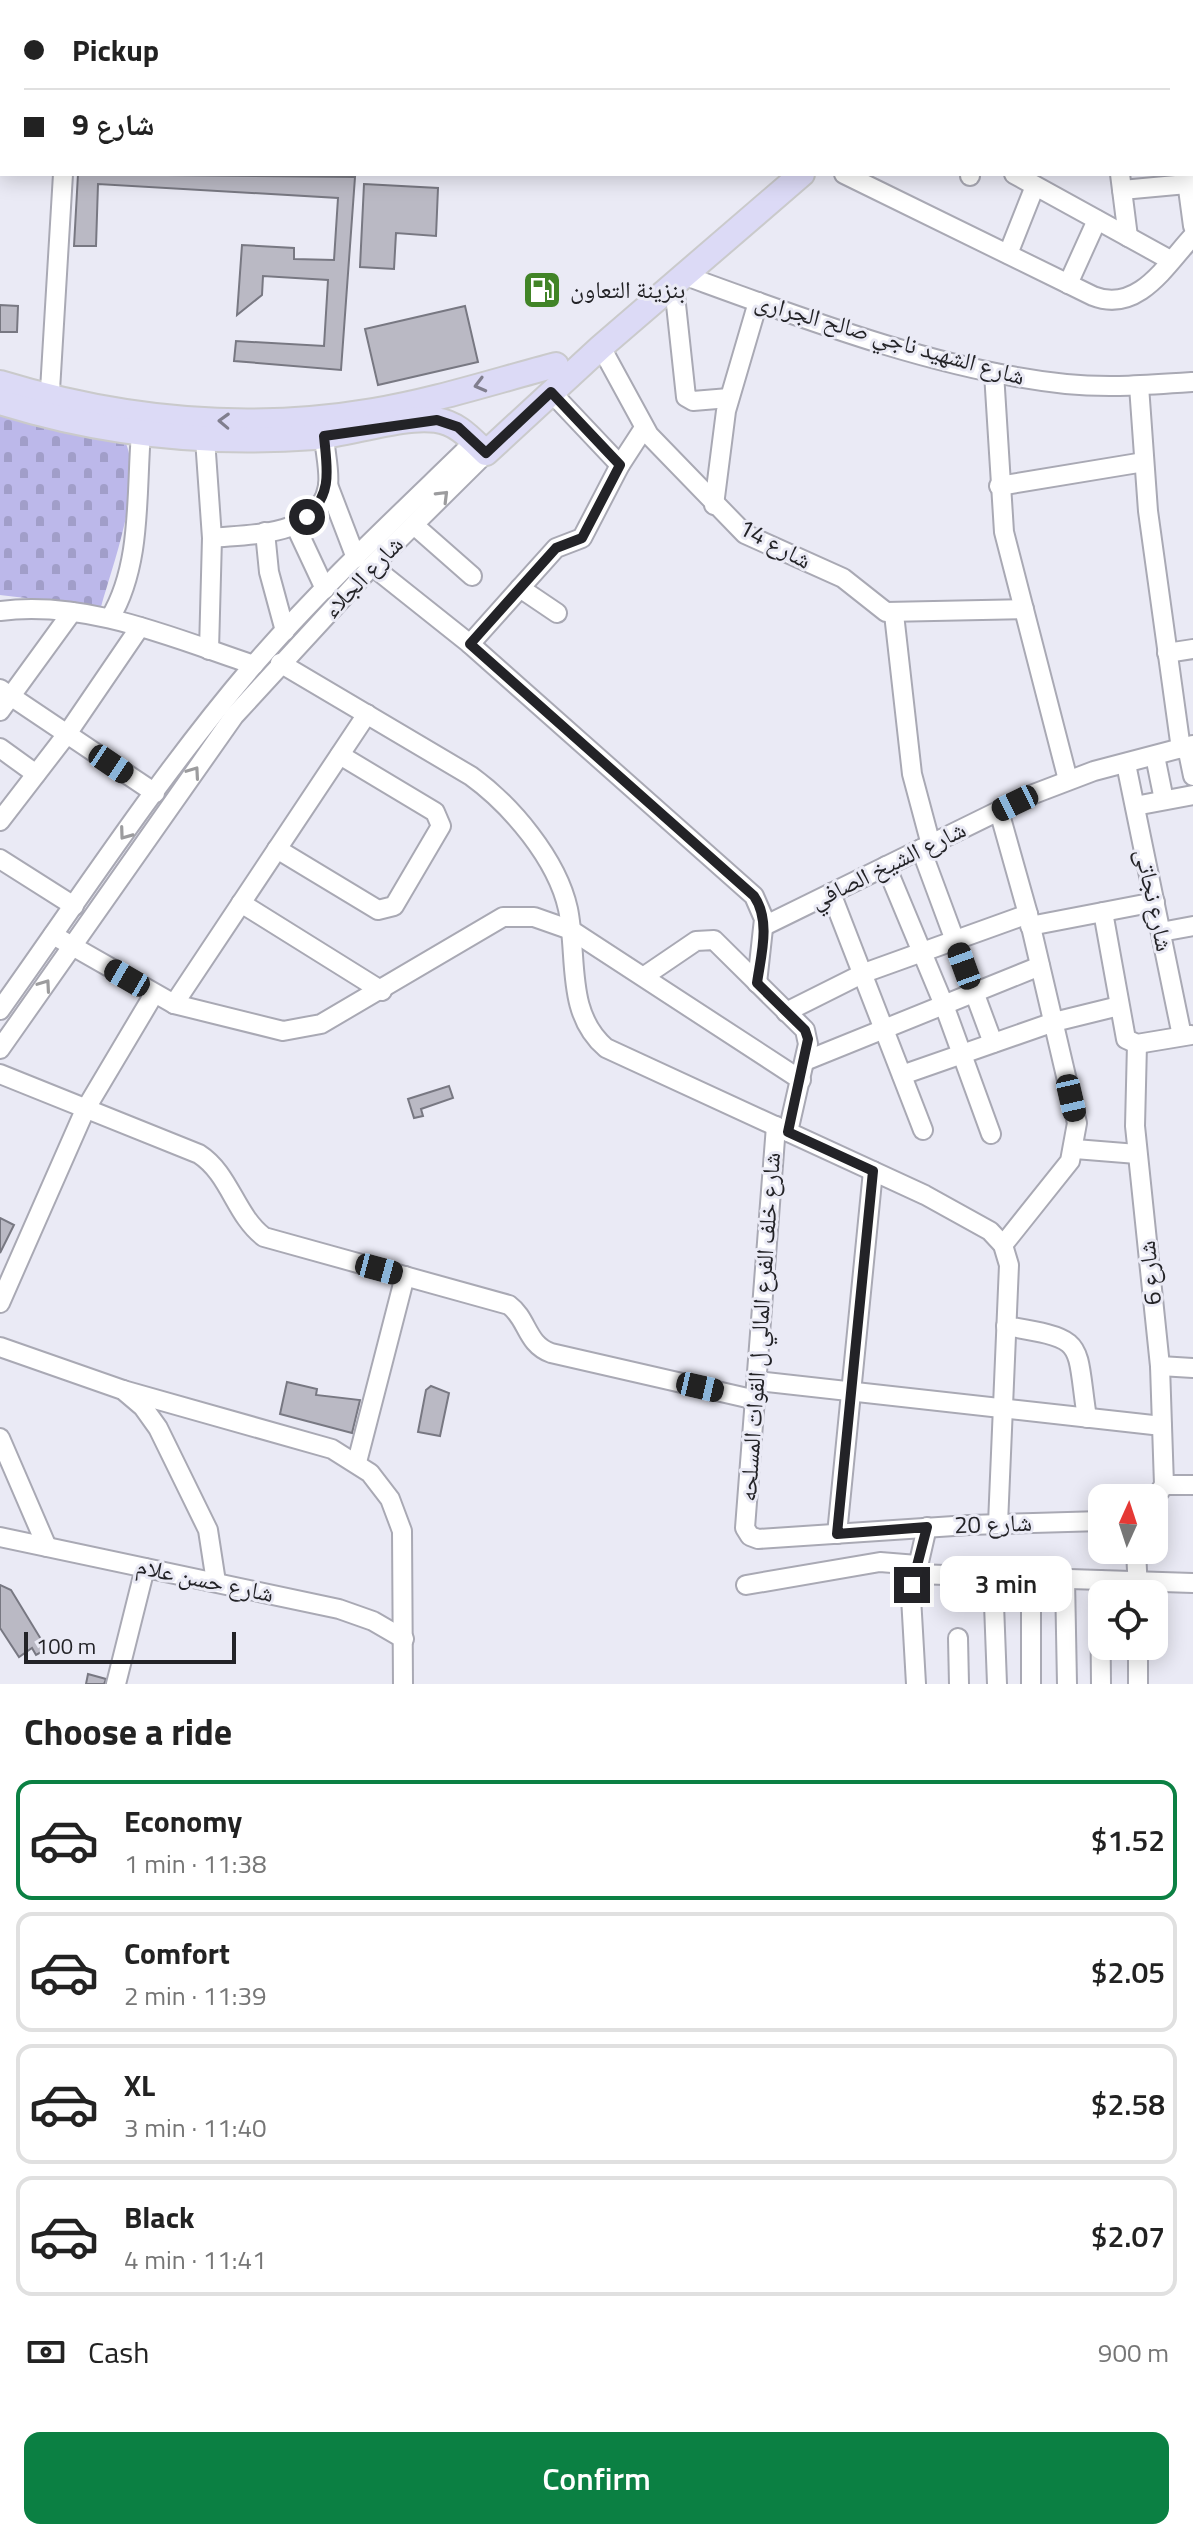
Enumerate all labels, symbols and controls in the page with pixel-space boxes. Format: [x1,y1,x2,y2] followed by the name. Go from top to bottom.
[72,27,159,73] text: Pickup
[72,101,154,147] text: شارع 9
[521,269,563,311] fuel station icon: بنزينة التعاون
[570,271,685,307] place label: بنزينة التعاون
[750,282,1029,396] street label: شارع الشهيد ناجي صالح الجرارى
[474,375,488,392] one-way arrow
[217,412,230,430] one-way arrow
[433,491,448,505] one-way arrow
[289,499,325,535] route start
[733,509,818,577] street label: شارع 14
[314,527,411,626] street label: شارع الجلاء
[84,741,138,787] car
[184,766,199,781] one-way arrow
[988,782,1042,824] car
[803,811,973,919] street label: شارع الشيخ الصافي
[121,826,135,840] one-way arrow
[1127,845,1183,955] street label: شارع نجاتى
[945,939,983,993] car
[100,956,154,1000] car
[35,979,50,993] one-way arrow
[1054,1072,1088,1124] car
[729,1151,791,1503] street label: شارع خلف الفرع المالي ل القوات المسلحه
[1128,1239,1170,1307] street label: شارع 6
[353,1251,405,1287] car
[674,1370,726,1404] car
[1088,1484,1168,1564] north arrow
[1088,1484,1168,1660] map controls
[953,1504,1032,1542] street label: شارع 20
[133,1547,277,1611] street label: شارع حسن علام
[940,1557,1072,1613] callout: 3 min
[975,1564,1037,1603] text: 3 min
[894,1567,930,1603] route end
[1088,1580,1168,1660] button: locate
[24,1628,236,1664] scale bar
[36,1629,96,1663] text: 100 m
[24,1704,232,1759] text: Choose a ride
[124,1798,242,1844] text: Economy
[28,1804,100,1876] icon: car
[1091,1817,1165,1863] text: $1.52
[124,1844,267,1883] text: 1 min · 11:38
[124,1930,230,1976] text: Comfort
[28,1936,100,2008] icon: car
[1091,1949,1165,1995] text: $2.05
[124,1976,267,2015] text: 2 min · 11:39
[124,2062,155,2108] text: XL
[28,2068,100,2140] icon: car
[1091,2081,1165,2127] text: $2.58
[124,2108,267,2147] text: 3 min · 11:40
[124,2194,195,2240] text: Black
[28,2200,100,2272] icon: car
[1091,2213,1165,2259] text: $2.07
[124,2240,267,2279] text: 4 min · 11:41
[88,2329,149,2375] text: Cash
[24,2330,68,2374] icon: cash
[1098,2333,1169,2372] text: 900 m
[24,2432,1169,2524] button: Confirm

